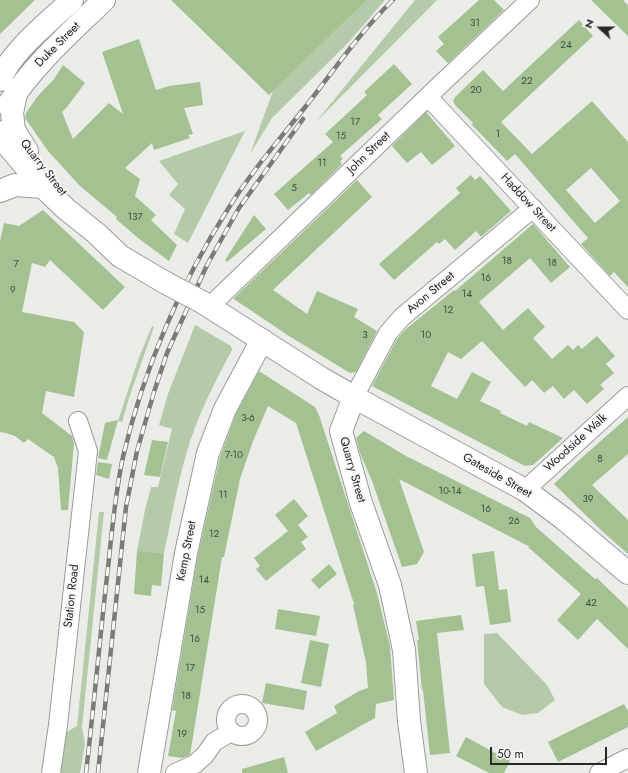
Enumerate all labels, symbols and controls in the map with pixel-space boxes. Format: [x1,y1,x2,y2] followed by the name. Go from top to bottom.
[580,8,620,48] north arrow
[580,17,598,31] text: N
[470,18,480,30] house number: 31
[32,19,84,71] street label: Duke Street
[560,40,572,52] house number: 24
[521,76,533,88] house number: 22
[470,85,482,97] house number: 20
[350,117,360,129] house number: 17
[344,129,394,177] street label: John Street
[496,129,500,141] house number: 1
[336,131,346,143] house number: 15
[16,137,70,199] street label: Quarry Street
[318,158,326,170] house number: 11
[497,171,559,235] street label: Haddow Street
[291,183,297,195] house number: 5
[127,212,143,224] house number: 137
[502,256,512,268] house number: 18
[547,258,557,270] house number: 18
[13,259,19,271] house number: 7
[404,269,458,317] street label: Avon Street
[481,273,491,285] house number: 16
[10,285,16,297] house number: 9
[462,289,472,301] house number: 14
[443,305,453,317] house number: 12
[362,330,368,342] house number: 3
[421,330,431,342] house number: 10
[541,411,611,475] street label: Woodside Walk
[241,413,255,425] house number: 3-6
[336,435,368,505] street label: Quarry Street
[225,450,243,462] house number: 7-10
[460,450,534,502] street label: Gateside Street
[597,454,603,466] house number: 8
[439,486,461,498] house number: 10-14
[219,490,227,502] house number: 11
[582,494,594,506] house number: 39
[481,504,491,516] house number: 16
[508,516,520,528] house number: 26
[174,520,200,582] street label: Kemp Street
[209,529,219,541] house number: 12
[62,564,82,628] street label: Station Road
[199,575,209,587] house number: 14
[585,598,597,610] house number: 42
[195,605,205,617] house number: 15
[190,634,200,646] house number: 16
[185,663,195,675] house number: 17
[181,691,191,703] house number: 18
[177,729,187,741] house number: 19
[492,739,609,765] scale bar
[497,745,524,763] text: 50 m

